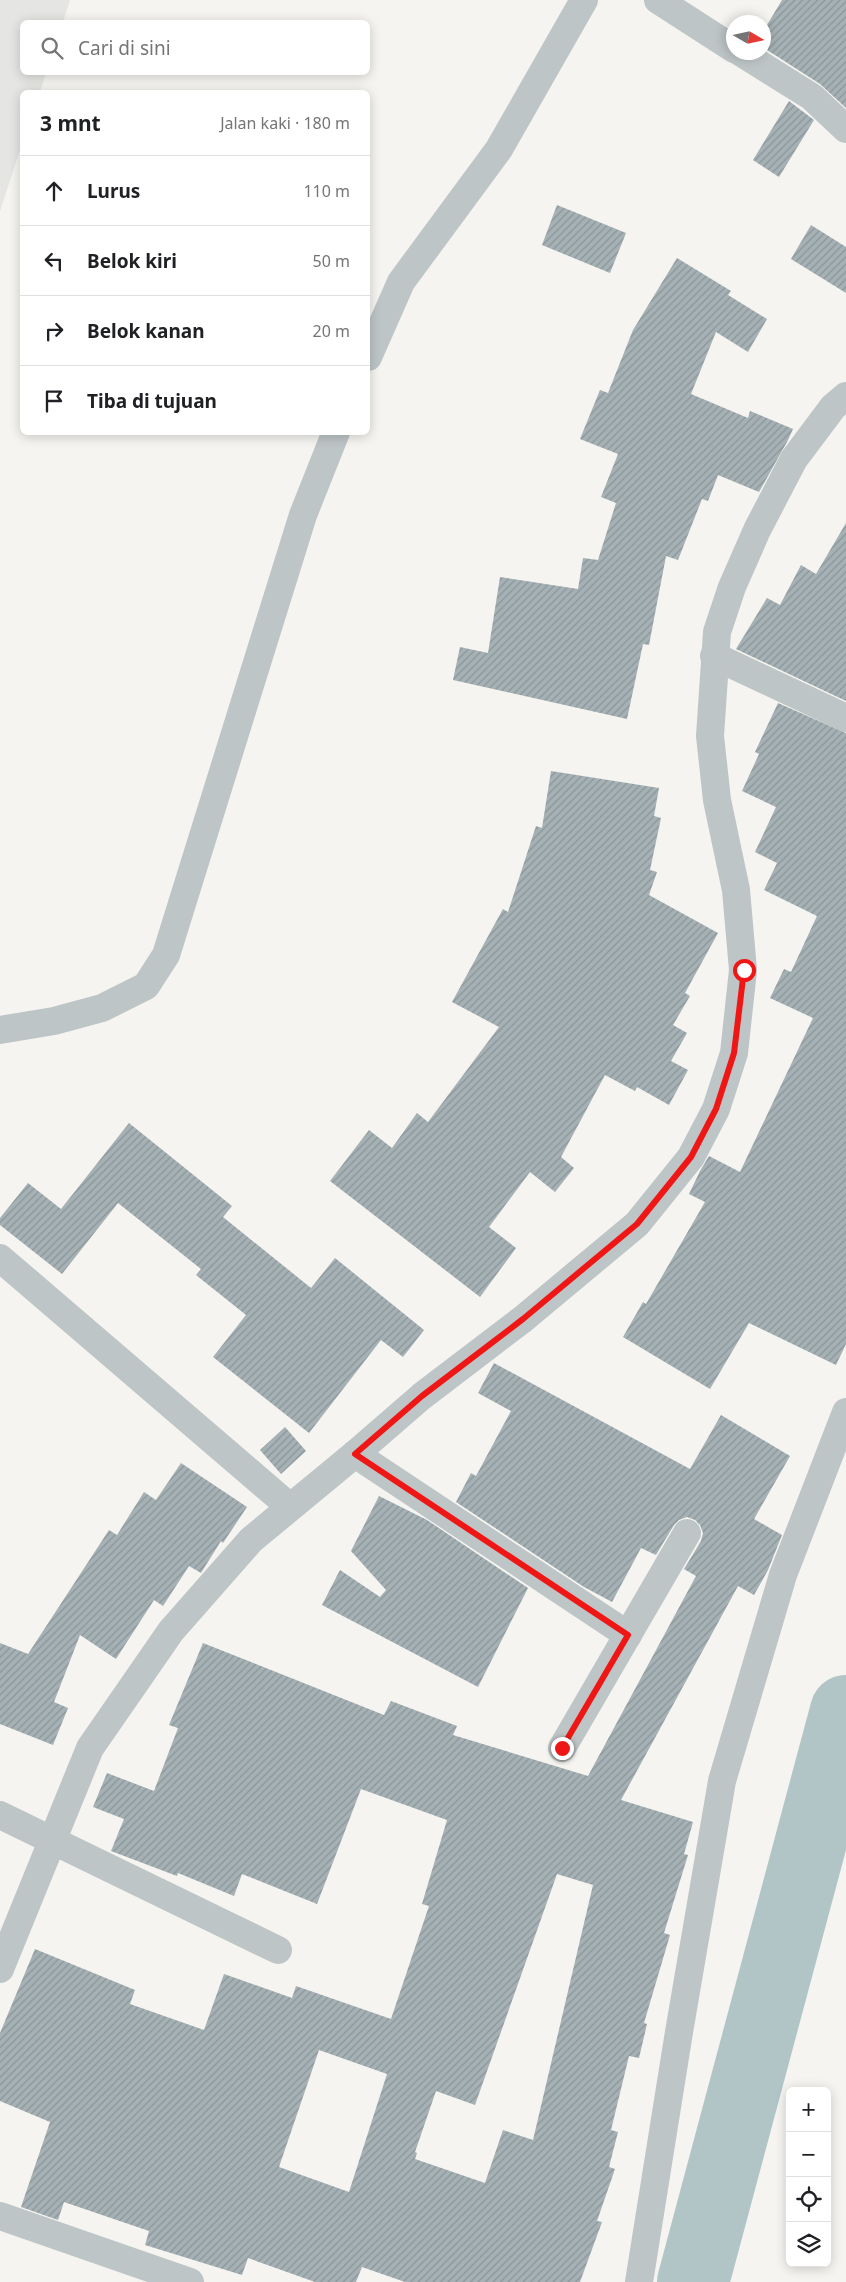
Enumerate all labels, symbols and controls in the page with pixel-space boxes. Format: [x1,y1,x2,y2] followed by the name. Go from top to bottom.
[726,15,771,60] north arrow
[20,20,370,75] search box
[38,34,66,62] icon: search
[78,35,171,61] text: Cari di sini
[40,109,101,137] text: 3 mnt
[220,112,350,134] text: Jalan kaki · 180 m
[40,177,68,205] icon: ahead
[87,178,140,204] text: Lurus
[303,180,350,202] text: 110 m
[40,247,68,275] icon: left
[87,248,177,274] text: Belok kiri
[313,250,350,272] text: 50 m
[40,317,68,345] icon: right
[87,318,204,344] text: Belok kanan
[313,320,350,342] text: 20 m
[40,387,68,415] icon: arrive
[87,388,217,414] text: Tiba di tujuan
[733,959,756,982] route start
[551,1737,574,1760] route end
[786,2087,831,2267] map controls
[786,2087,831,2132] button: +
[786,2132,831,2177] button: −
[786,2177,831,2222] button: locate
[786,2222,831,2267] button: layers

